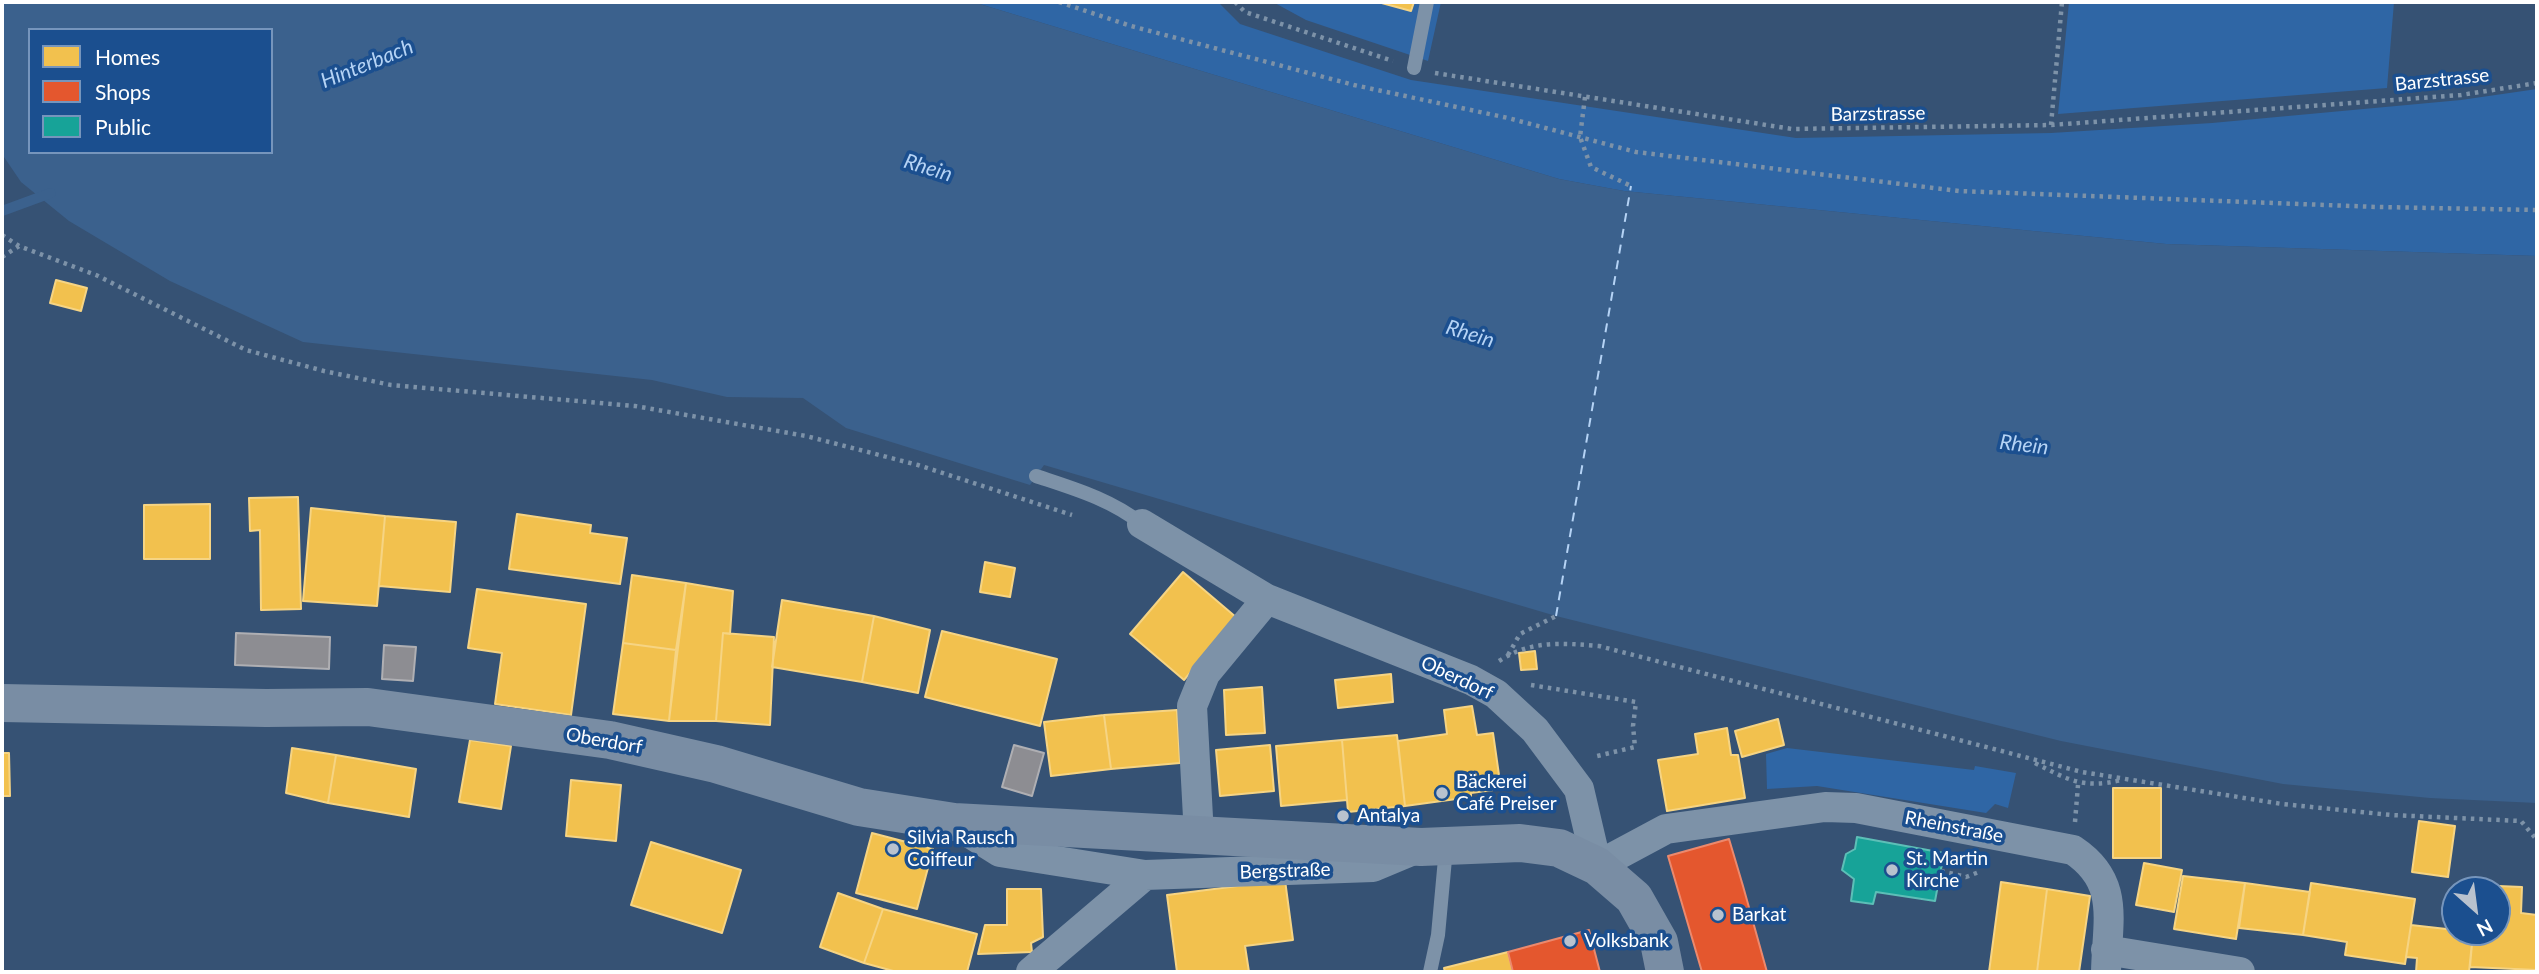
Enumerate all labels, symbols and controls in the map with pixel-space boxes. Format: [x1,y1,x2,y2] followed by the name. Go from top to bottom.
[28,28,273,154] legend
[317,34,417,94] water label: Hinterbach
[95,44,160,69] text: Homes
[2394,64,2490,96] street label: Barzstrasse
[95,79,151,104] text: Shops
[1830,102,1926,126] street label: Barzstrasse
[95,114,151,139] text: Public
[901,149,955,187] water label: Rhein
[1443,315,1497,353] water label: Rhein
[1998,429,2050,461] water label: Rhein
[1417,651,1497,705] street label: Oberdorf
[564,723,644,759] street label: Oberdorf
[1456,771,1557,815] place label: Bäckerei Café Preiser
[1434,785,1450,801] marker: Bäckerei Café Preiser
[1357,805,1420,827] place label: Antalya
[1903,806,2005,848] street label: Rheinstraße
[1335,808,1351,824] marker: Antalya
[907,827,1015,871] place label: Silvia Rausch Coiffeur
[885,841,901,857] marker: Silvia Rausch Coiffeur
[1906,848,1988,892] place label: St. Martin Kirche
[1239,858,1331,884] street label: Bergstraße
[1884,862,1900,878] marker: St. Martin Kirche
[2441,876,2511,946] north arrow
[1732,904,1786,926] place label: Barkat
[1710,907,1726,923] marker: Barkat
[2473,915,2497,942] text: N
[1584,930,1669,952] place label: Volksbank
[1562,933,1578,949] marker: Volksbank

